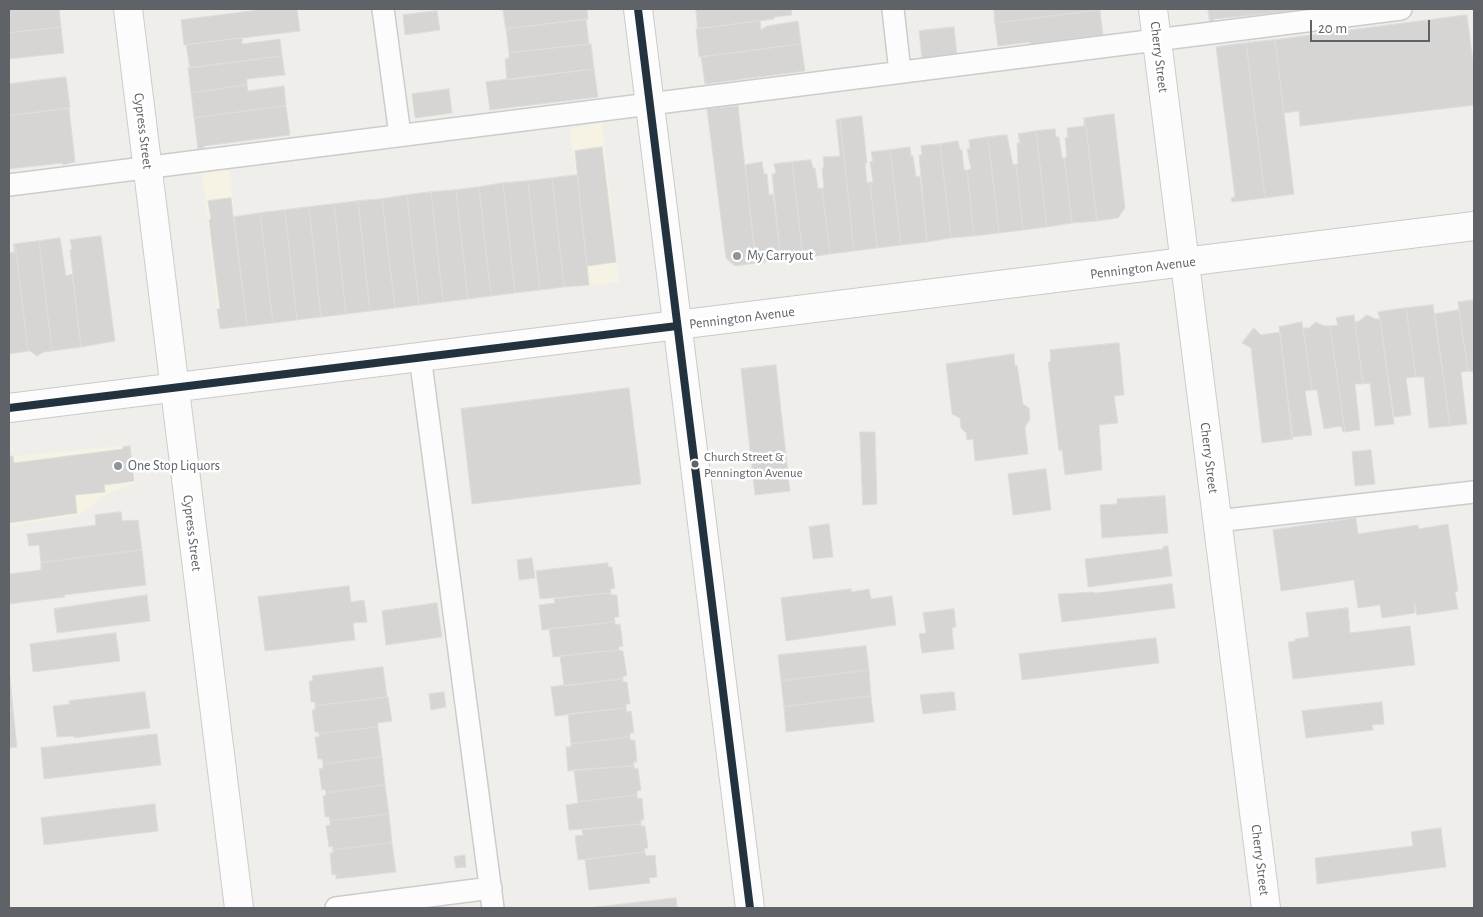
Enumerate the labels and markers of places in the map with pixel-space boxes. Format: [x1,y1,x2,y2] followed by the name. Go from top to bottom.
[747,248,813,264] place label: My Carryout
[731,250,743,262] marker: My Carryout
[704,449,803,480] place label: Church Street & Pennington Avenue
[128,458,220,474] place label: One Stop Liquors
[690,459,700,469] marker: Church Street & Pennington Avenue
[112,460,124,472] marker: One Stop Liquors

